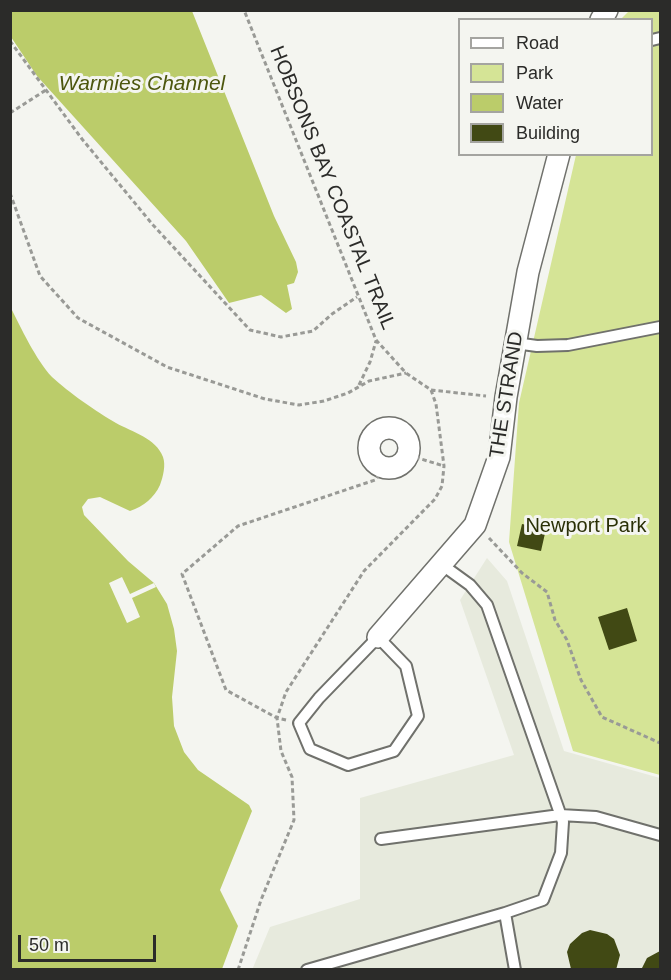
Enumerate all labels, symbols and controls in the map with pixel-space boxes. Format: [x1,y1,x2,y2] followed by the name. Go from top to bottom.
[458,18,653,156] legend
[516,33,559,53] text: Road
[264,43,400,333] street label: HOBSONS BAY COASTAL TRAIL
[516,63,553,83] text: Park
[59,71,225,97] water label: Warmies Channel
[516,93,563,113] text: Water
[516,123,580,143] text: Building
[485,330,529,460] street label: THE STRAND
[525,514,647,538] park label: Newport Park
[21,923,159,961] scale bar
[29,935,69,955] text: 50 m

